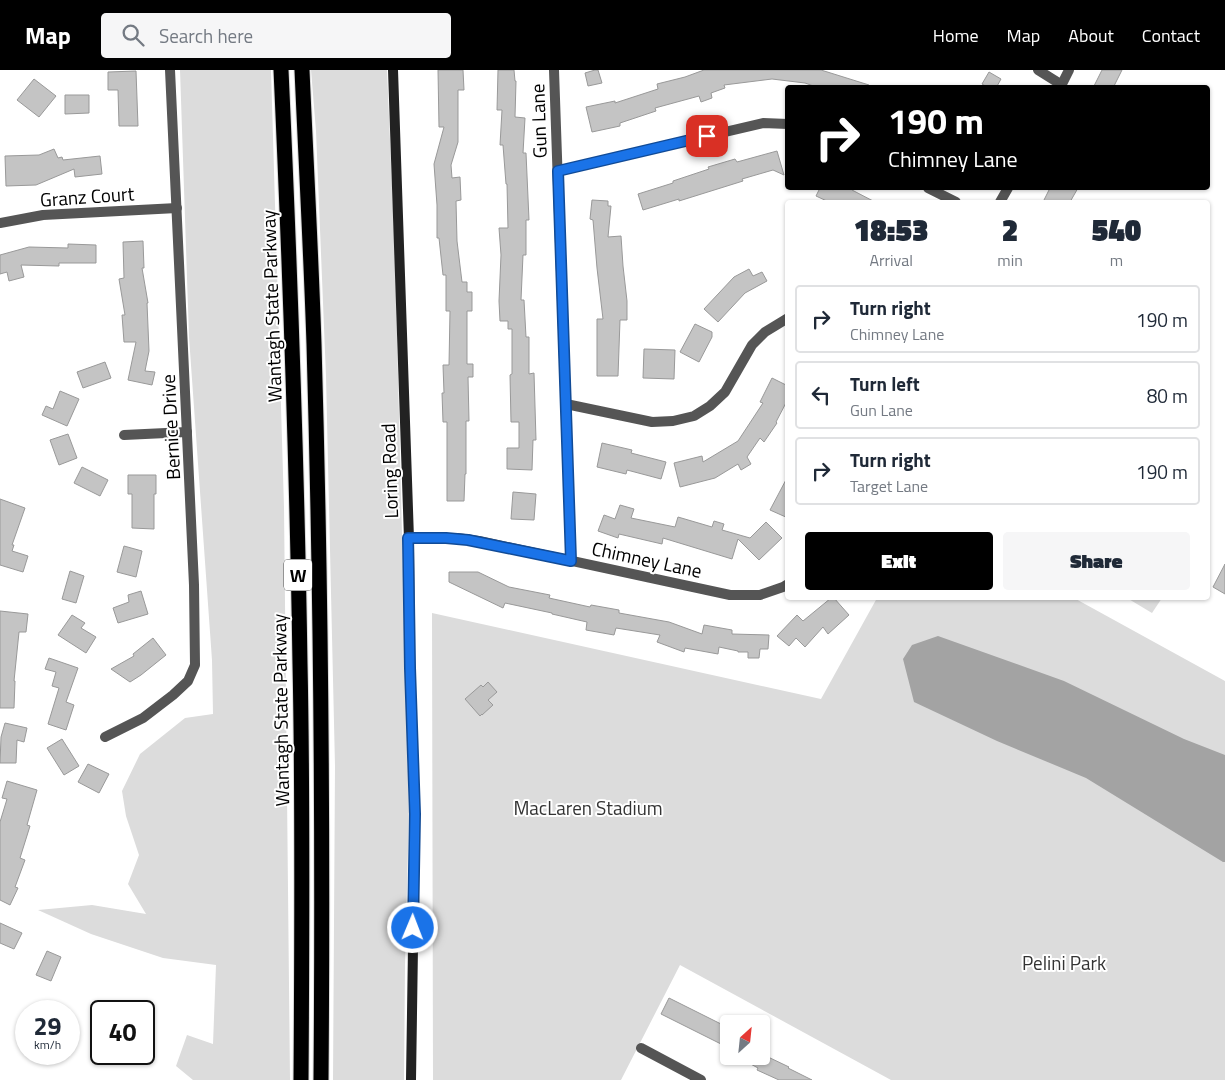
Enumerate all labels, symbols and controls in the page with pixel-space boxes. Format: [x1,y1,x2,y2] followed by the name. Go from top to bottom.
[101,13,451,58] search box
[25,17,71,53] text: Map
[119,21,147,49] icon: search
[159,21,253,50] text: Search here
[933,22,979,49] text: Home
[1007,22,1040,49] text: Map
[1068,22,1114,49] text: About
[1142,22,1200,49] text: Contact
[522,83,554,159] street label: Gun Lane
[888,94,984,148] text: 190 m
[805,105,870,170] icon: right
[686,115,728,157] pin
[693,122,721,150] icon: arrive
[888,142,1018,176] text: Chimney Lane
[39,178,135,214] street label: Granz Court
[854,207,928,253] text: 18:53
[1002,207,1018,253] text: 2
[1092,207,1141,253] text: 540
[253,209,289,403] street label: Wantagh State Parkway
[869,248,913,272] text: Arrival
[997,248,1023,272] text: min
[1110,248,1123,272] text: m
[850,293,931,322] text: Turn right
[807,305,835,333] icon: right
[1136,305,1188,334] text: 190 m
[850,322,944,346] text: Chimney Lane
[850,369,920,398] text: Turn left
[153,373,187,481] street label: Bernice Drive
[807,381,835,409] icon: left
[1147,381,1188,410] text: 80 m
[850,398,913,422] text: Gun Lane
[373,423,405,519] street label: Loring Road
[850,445,931,474] text: Turn right
[807,457,835,485] icon: right
[1136,457,1188,486] text: 190 m
[850,474,928,498] text: Target Lane
[805,532,993,590] button: Exit
[1003,532,1190,590] button: Share
[589,533,705,585] street label: Chimney Lane
[284,560,312,590] road number: W
[264,613,296,807] street label: Wantagh State Parkway
[513,793,663,822] park label: MacLaren Stadium
[386,901,438,953] position arrow
[1022,948,1106,977] park label: Pelini Park
[90,1000,155,1065] speed limit sign: 40
[33,1007,62,1045] text: 29
[720,1015,770,1065] north arrow
[720,1015,770,1065] map controls
[34,1035,61,1054] text: km/h

